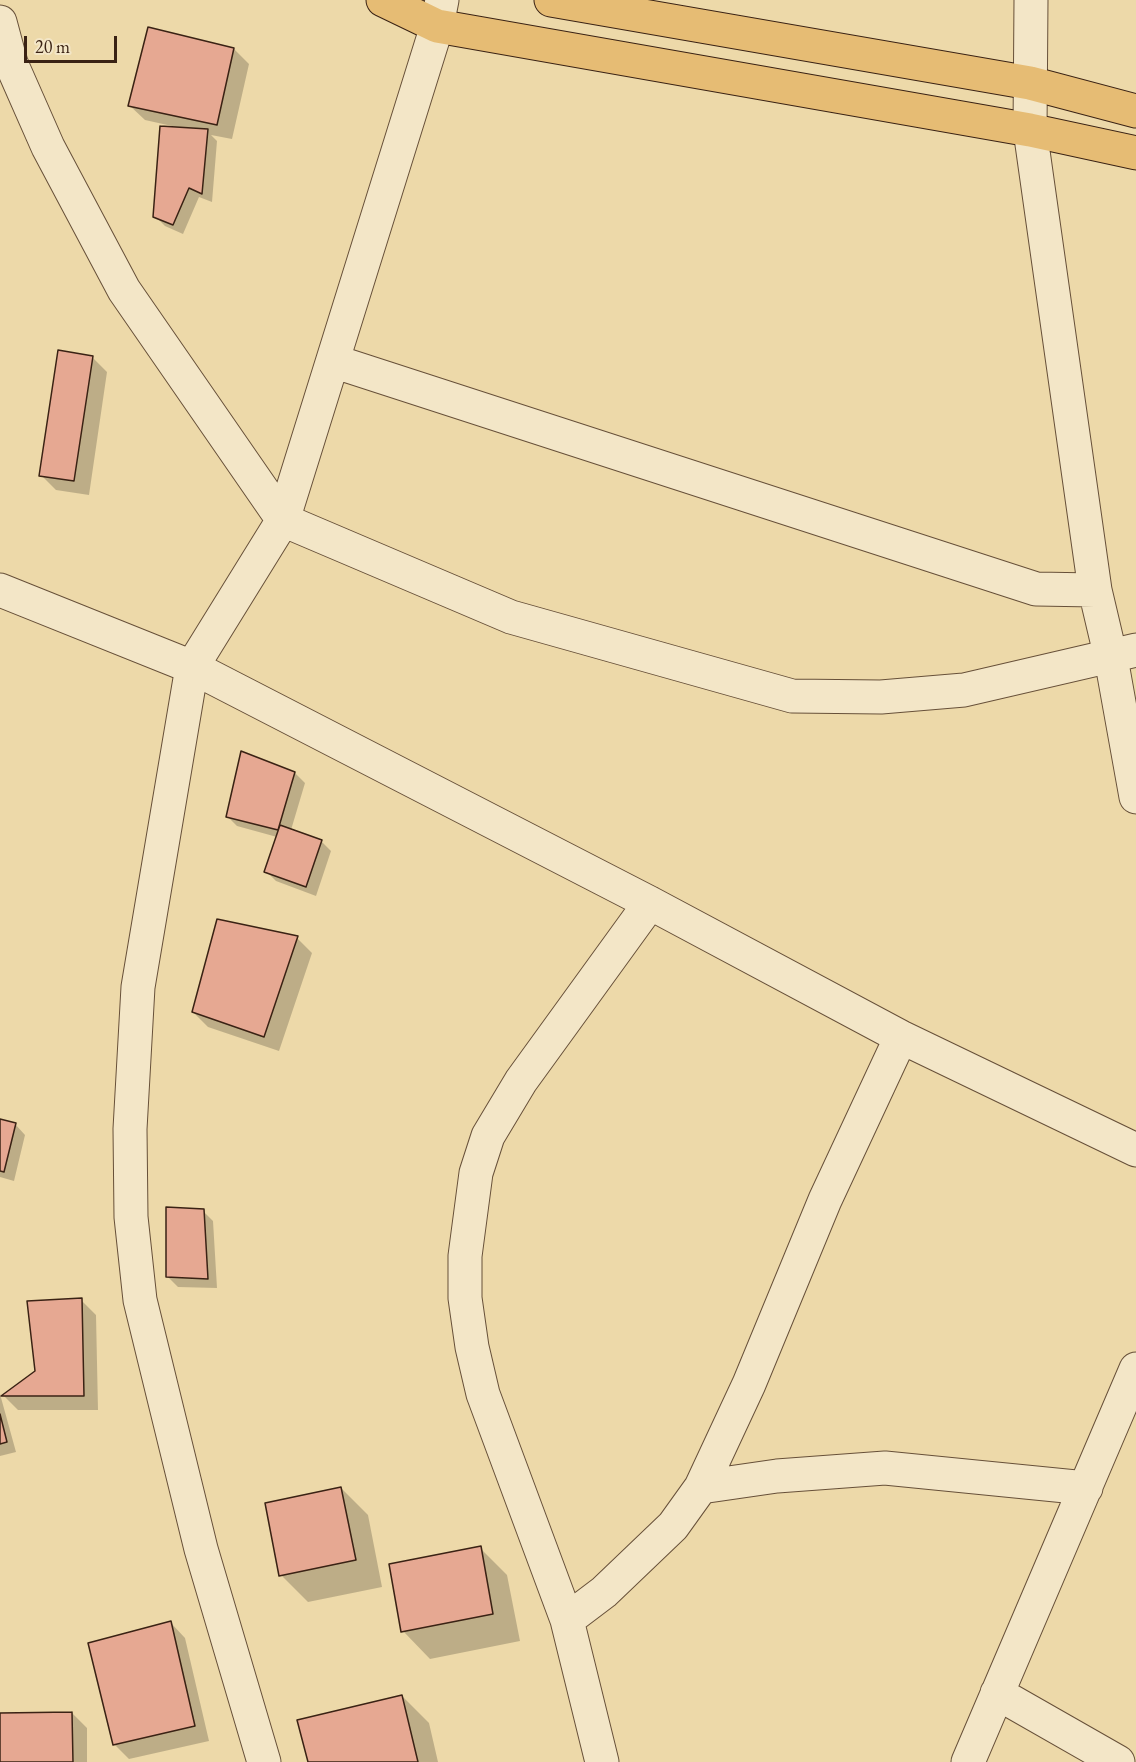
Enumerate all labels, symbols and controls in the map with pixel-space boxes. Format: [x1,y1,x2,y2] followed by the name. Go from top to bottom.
[27,24,120,62] scale bar
[35,35,70,58] text: 20 m

